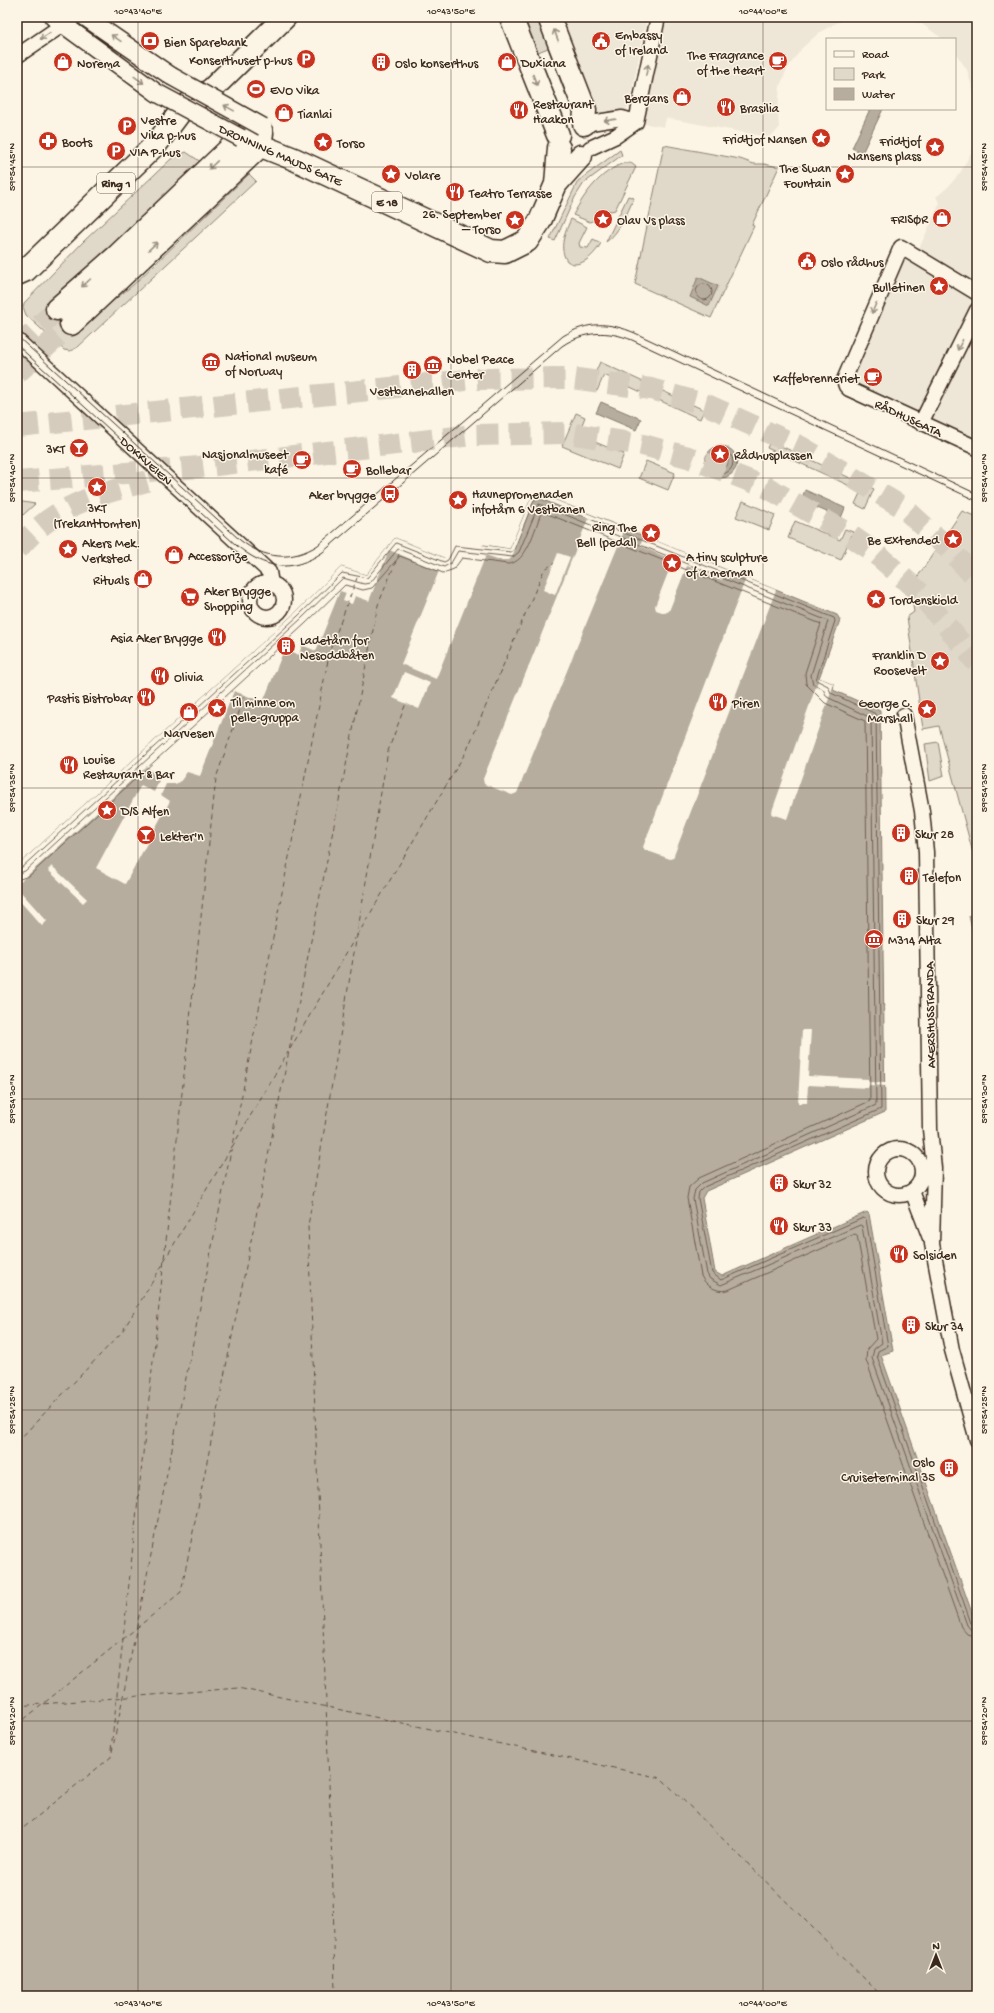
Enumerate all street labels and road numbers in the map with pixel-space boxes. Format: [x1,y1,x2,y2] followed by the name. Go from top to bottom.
[215,122,345,191] street label: DRONNING MAUDS GATE
[97,173,135,193] road number: Ring 1
[372,192,402,212] road number: E 18
[872,396,946,442] street label: RÅDHUSGATA
[115,434,175,489] street label: DOKKVEIEN
[923,960,940,1069] street label: AKERSHUSSTRANDA

